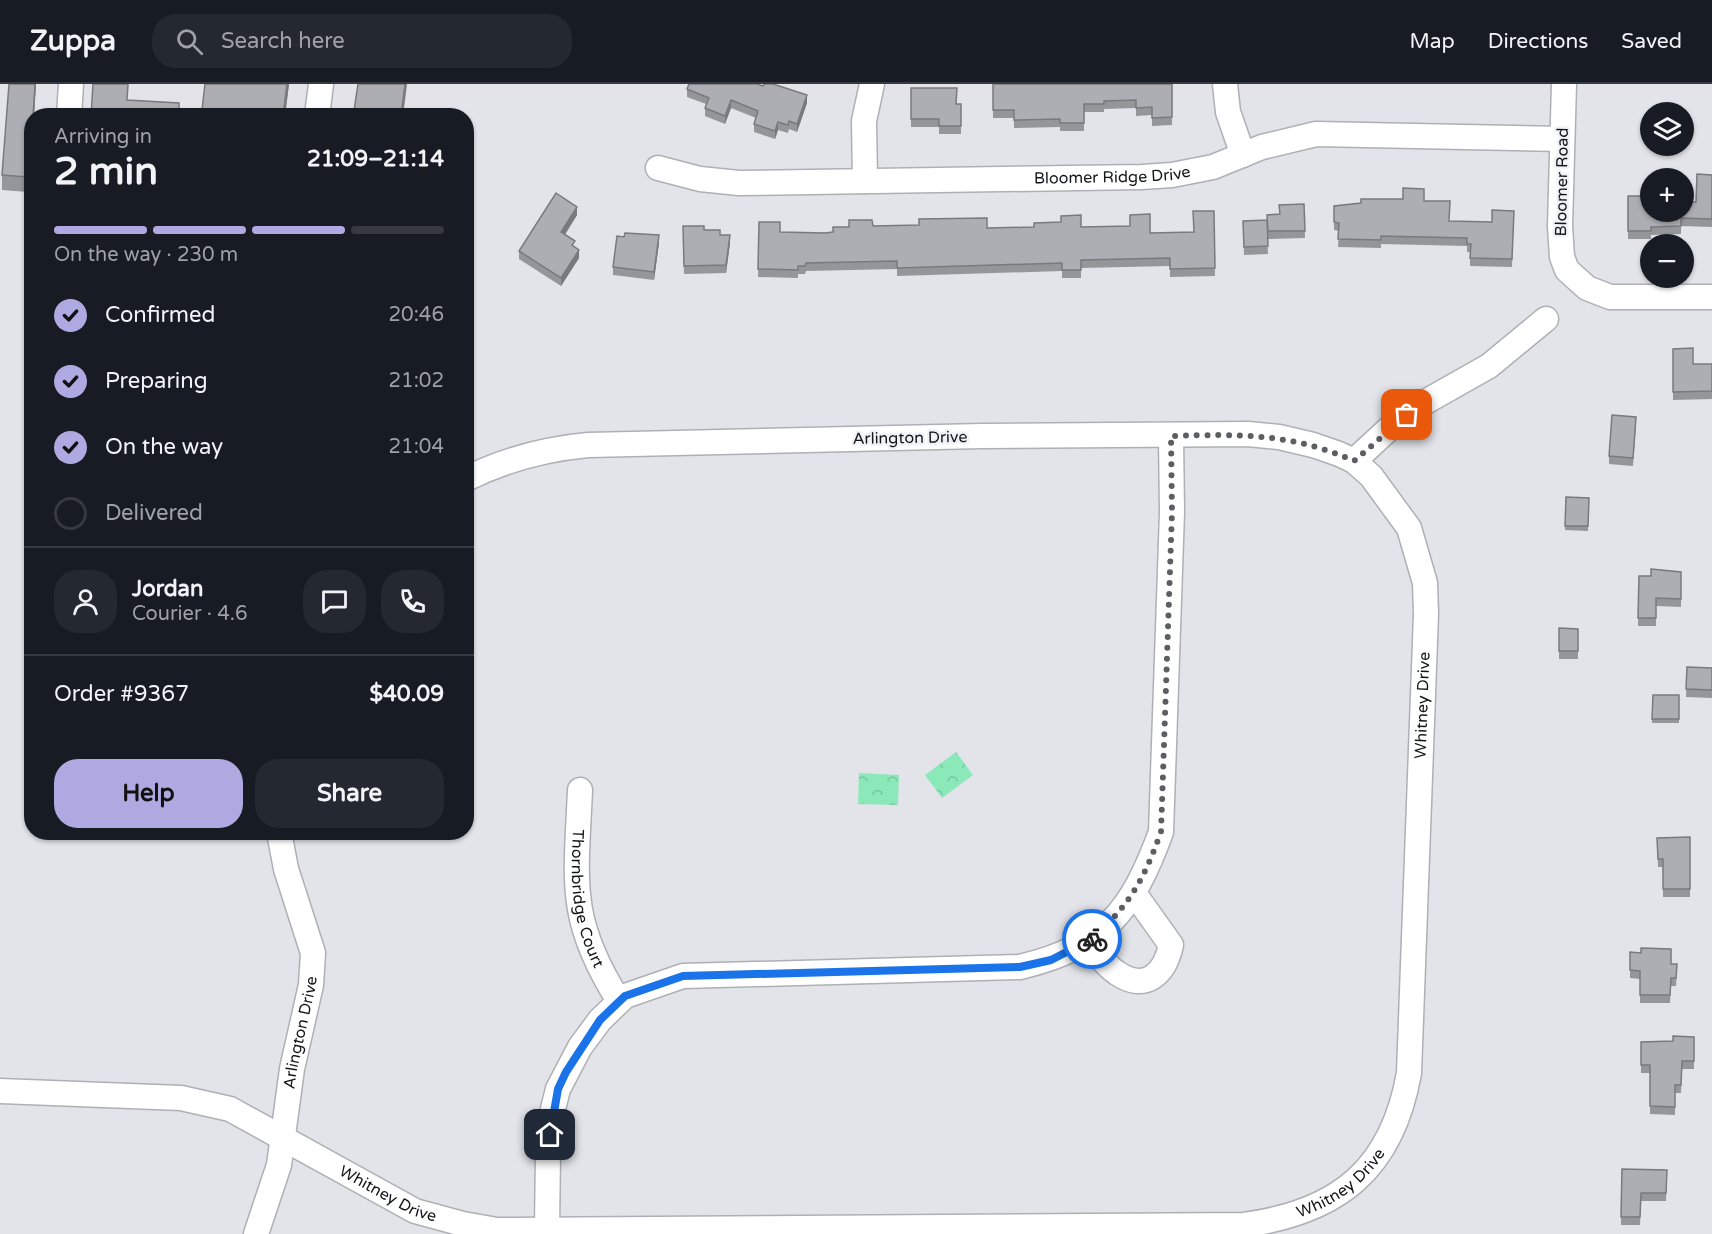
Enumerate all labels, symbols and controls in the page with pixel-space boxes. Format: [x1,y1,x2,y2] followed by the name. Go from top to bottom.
[152,14,572,68] search box
[30,24,116,58] text: Zuppa
[173,25,206,58] icon: search
[221,28,345,54] text: Search here
[1409,29,1455,54] text: Map
[1488,29,1588,54] text: Directions
[1621,29,1682,54] text: Saved
[1640,102,1694,288] map controls
[1640,102,1694,156] button: layers
[54,125,152,149] text: Arriving in
[1551,128,1573,236] street label: Bloomer Road
[307,146,444,172] text: 21:09–21:14
[54,148,158,195] text: 2 min
[1034,162,1192,189] street label: Bloomer Ridge Drive
[1640,168,1694,222] button: +
[1640,234,1694,288] button: −
[54,243,238,267] text: On the way · 230 m
[54,299,87,332] icon: check
[105,302,215,328] text: Confirmed
[389,303,444,327] text: 20:46
[54,365,87,398] icon: check
[105,368,208,394] text: Preparing
[389,369,444,393] text: 21:02
[1381,389,1432,440] pin
[1390,398,1423,431] icon: bag
[852,427,968,449] street label: Arlington Drive
[54,431,87,464] icon: check
[105,434,223,460] text: On the way
[389,435,444,459] text: 21:04
[105,500,203,526] text: Delivered
[54,570,117,633] button: person
[303,570,366,633] button: chat
[381,570,444,633] button: phone
[132,576,203,602] text: Jordan
[132,602,247,626] text: Courier · 4.6
[1411,651,1435,759] street label: Whitney Drive
[54,681,189,707] text: Order #9367
[369,681,444,707] text: $40.09
[54,759,243,828] button: Help
[255,759,444,828] button: Share
[567,829,609,971] street label: Thornbridge Court
[1062,909,1122,969] courier
[1076,923,1109,956] icon: bike
[279,976,322,1090] street label: Arlington Drive
[524,1109,575,1160] pin
[533,1118,566,1151] icon: home
[1294,1145,1389,1222] street label: Whitney Drive
[336,1161,439,1226] street label: Whitney Drive

